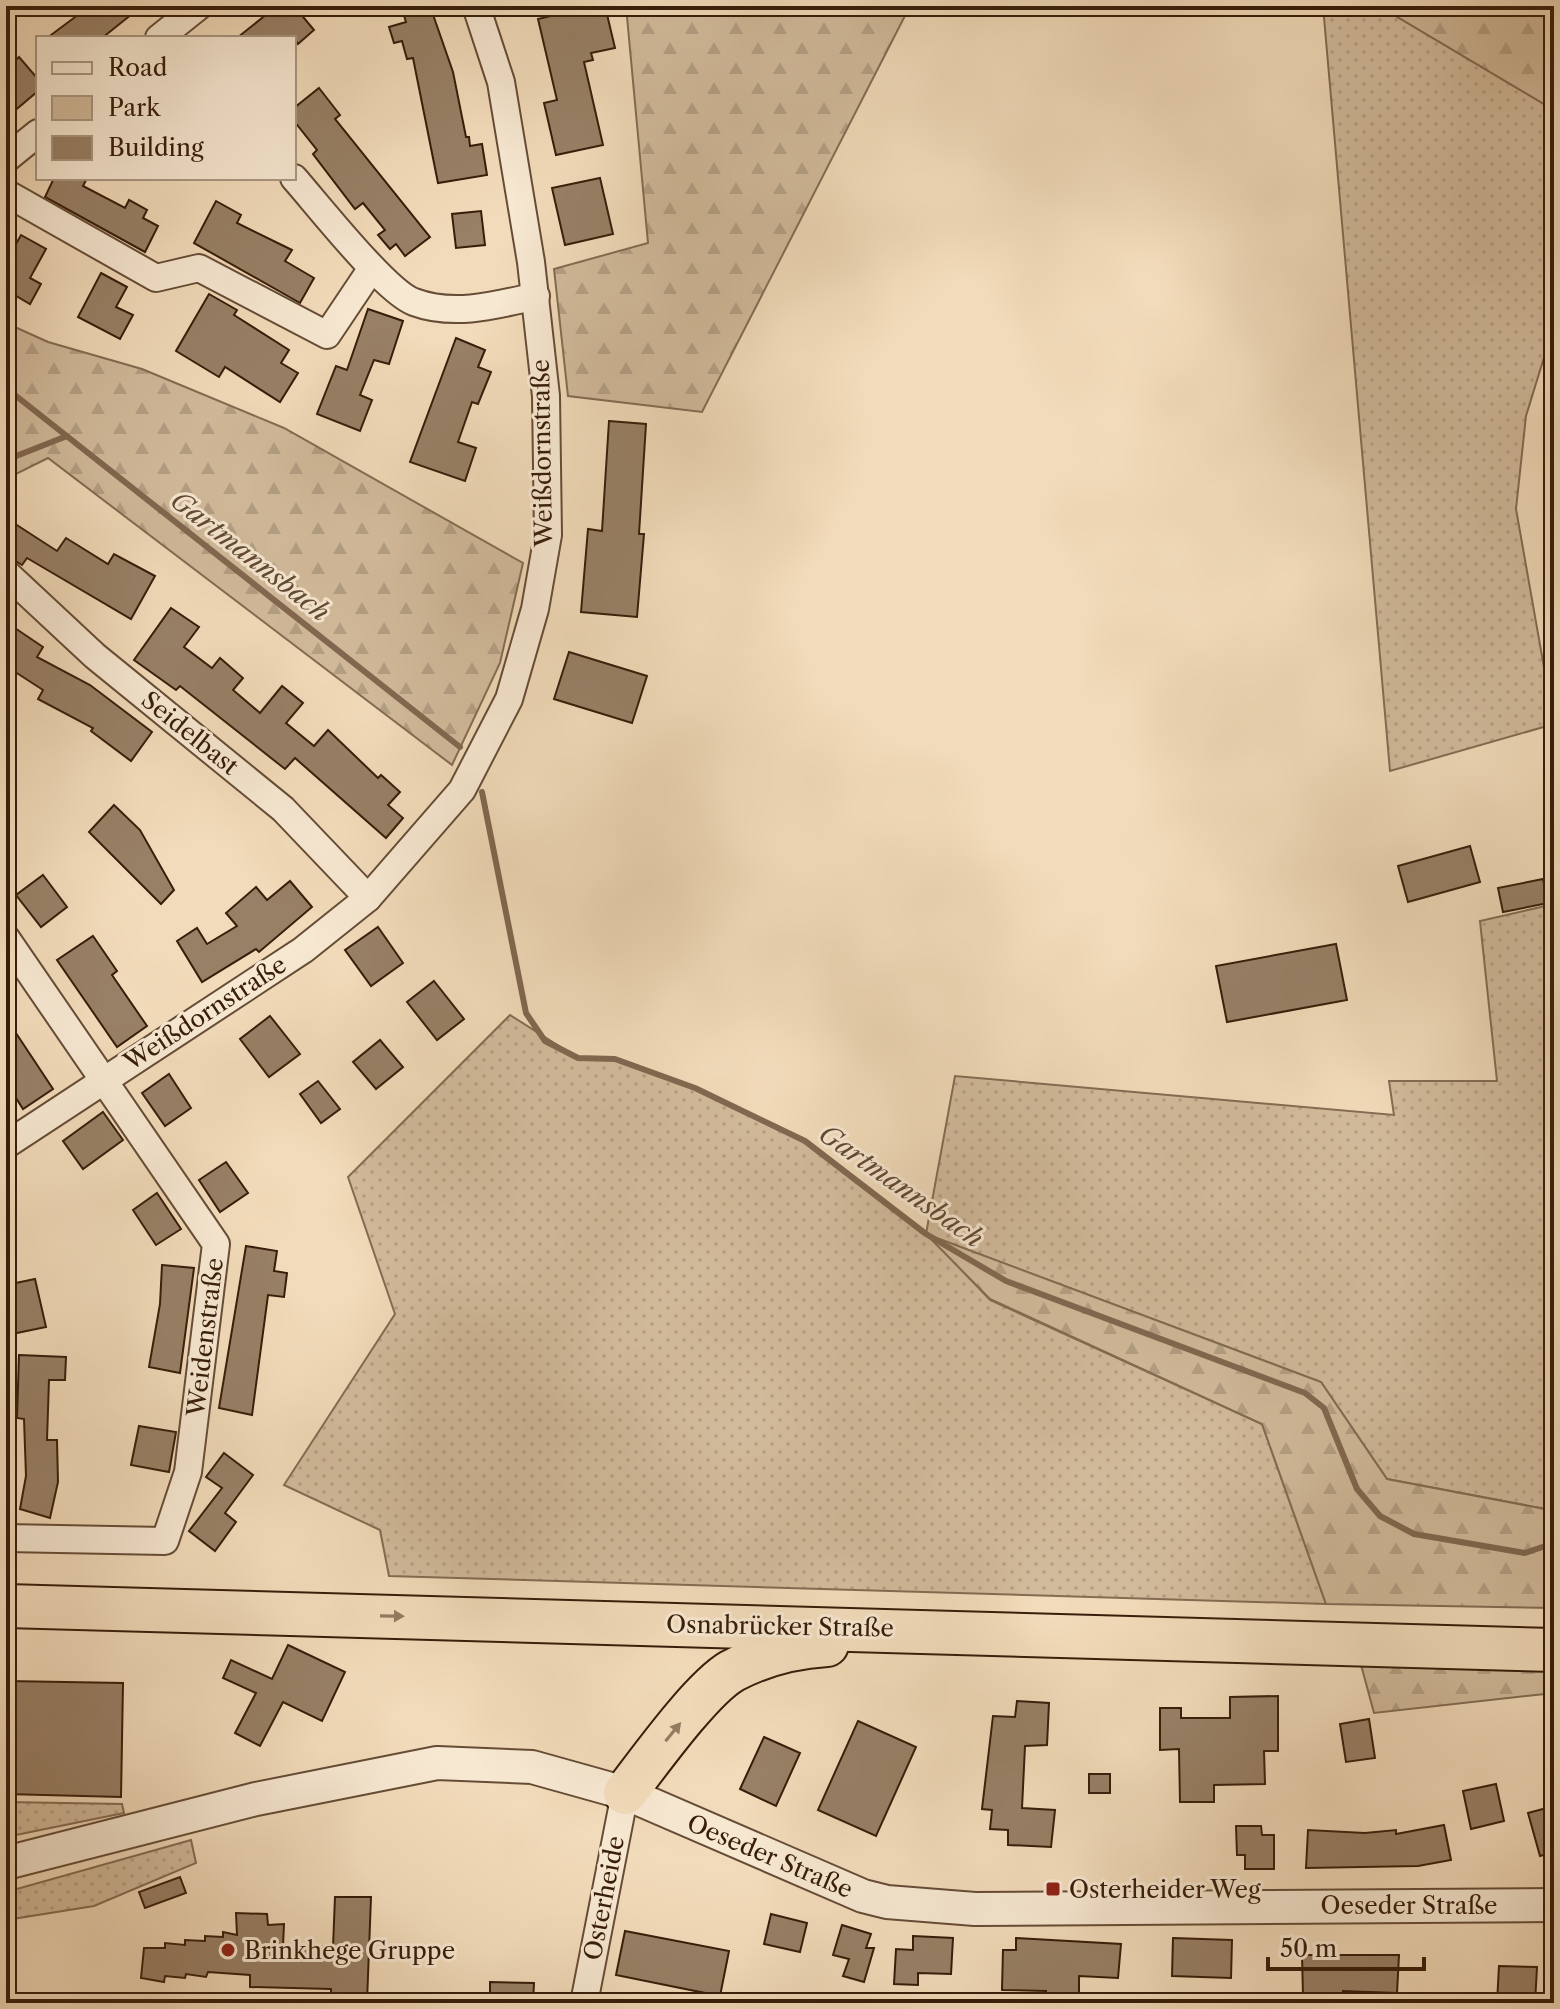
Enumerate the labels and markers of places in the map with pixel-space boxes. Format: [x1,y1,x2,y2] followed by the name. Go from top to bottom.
[1069,1875,1261,1904] place label: Osterheider Weg
[1044,1880,1062,1898] marker: Osterheider Weg
[244,1936,455,1965] place label: Brinkhege Gruppe
[219,1941,237,1959] marker: Brinkhege Gruppe

